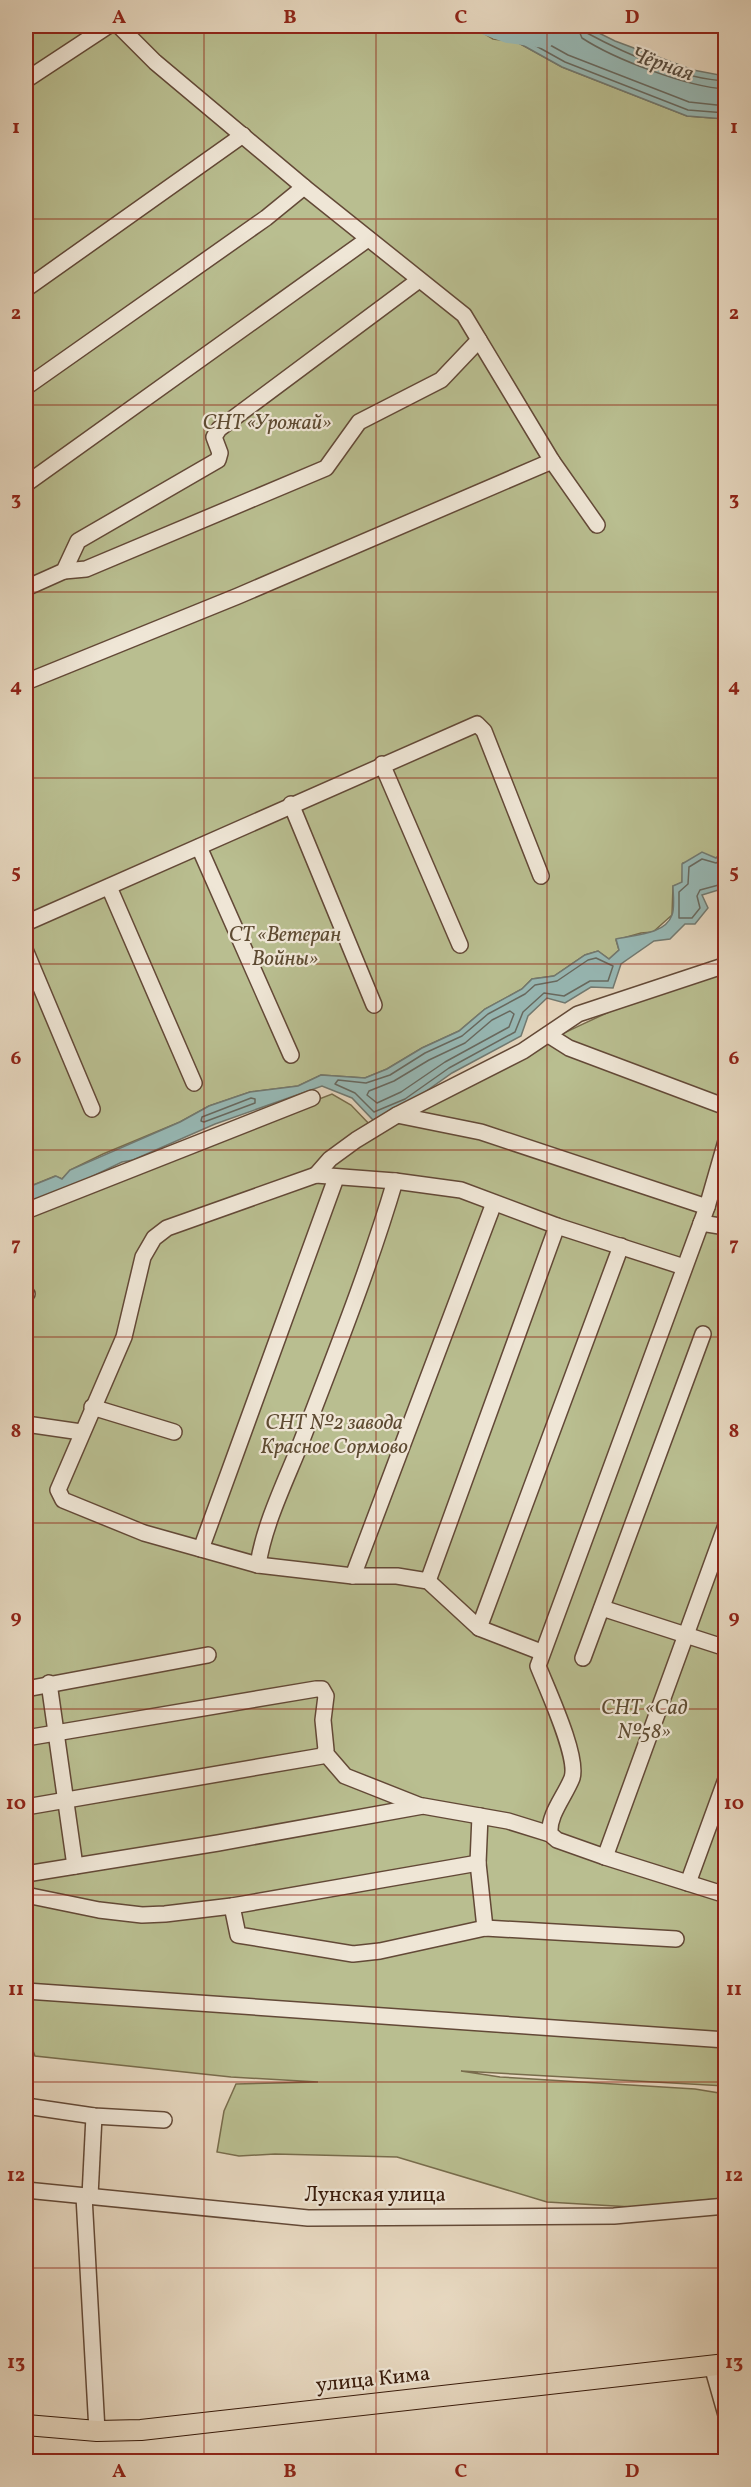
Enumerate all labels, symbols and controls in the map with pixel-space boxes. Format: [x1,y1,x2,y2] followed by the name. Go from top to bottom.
[112,4,126,32] text: A
[283,4,297,32] text: B
[455,4,468,32] text: C
[625,4,639,32] text: D
[626,40,698,90] water label: Чёрная
[12,114,20,142] text: 1
[730,114,738,142] text: 1
[11,300,21,328] text: 2
[729,300,739,328] text: 2
[202,409,332,438] park label: СНТ «Урожай»
[11,486,21,514] text: 3
[729,486,739,514] text: 3
[10,673,22,701] text: 4
[728,673,740,701] text: 4
[11,859,21,887] text: 5
[729,859,739,887] text: 5
[229,921,341,974] park label: СТ «Ветеран Войны»
[11,1045,22,1073] text: 6
[729,1045,740,1073] text: 6
[11,1231,21,1259] text: 7
[729,1231,739,1259] text: 7
[260,1409,408,1462] park label: СНТ №2 завода Красное Сормово
[11,1418,21,1446] text: 8
[729,1418,739,1446] text: 8
[10,1604,22,1632] text: 9
[728,1604,740,1632] text: 9
[601,1694,688,1747] park label: СНТ «Сад №58»
[6,1790,26,1818] text: 10
[724,1790,744,1818] text: 10
[8,1976,24,2004] text: 11
[726,1976,742,2004] text: 11
[7,2162,25,2190] text: 12
[725,2162,743,2190] text: 12
[304,2181,446,2210] street label: Лунская улица
[7,2349,25,2377] text: 13
[725,2349,743,2377] text: 13
[315,2360,431,2400] street label: улица Кима
[112,2458,126,2486] text: A
[283,2458,297,2486] text: B
[455,2458,468,2486] text: C
[625,2458,639,2486] text: D

